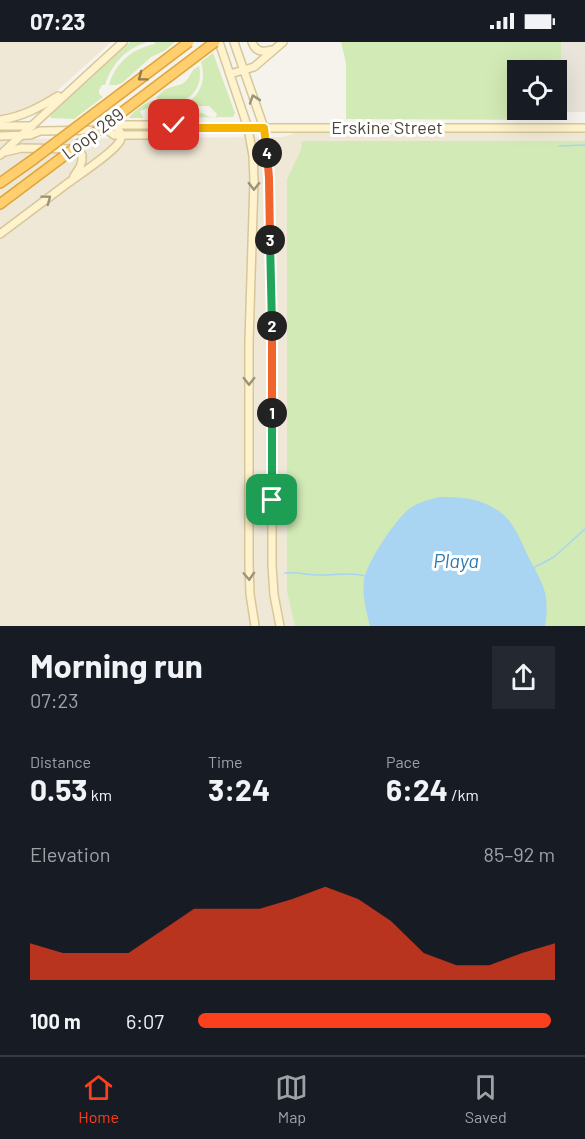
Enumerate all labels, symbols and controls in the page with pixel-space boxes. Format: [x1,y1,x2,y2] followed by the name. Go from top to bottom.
[30,8,85,34] text: 07:23
[507,60,567,120] map controls
[507,60,567,120] button: locate
[138,70,149,81] one-way arrow
[249,94,262,105] one-way arrow
[148,99,199,150] pin
[57,103,128,164] street label: Loop 289
[157,108,190,141] icon: check
[331,116,443,138] street label: Erskine Street
[252,138,282,168] pin: 4
[262,143,272,162] text: 4
[248,181,260,190] one-way arrow
[40,195,51,206] one-way arrow
[255,225,285,255] pin: 3
[266,230,274,249] text: 3
[257,311,287,341] pin: 2
[268,316,276,335] text: 2
[243,376,255,385] one-way arrow
[257,398,287,428] pin: 1
[269,403,275,422] text: 1
[246,474,297,525] pin
[255,483,288,516] icon: arrive
[433,548,479,572] water label: Playa
[243,571,256,580] one-way arrow
[30,645,203,685] text: Morning run
[492,646,555,709] button: share
[30,688,78,712] text: 07:23
[30,752,91,771] text: Distance
[208,752,243,771] text: Time
[386,752,420,771] text: Pace
[30,771,88,807] text: 0.53
[208,771,270,807] text: 3:24
[386,771,448,807] text: 6:24
[88,785,112,804] text: km
[448,785,479,804] text: /km
[30,842,111,866] text: Elevation
[484,842,555,866] text: 85–92 m
[30,1009,81,1033] text: 100 m
[126,1009,164,1033] text: 6:07
[78,1071,119,1126] tab: Home
[275,1071,308,1126] tab: Map
[465,1071,507,1126] tab: Saved

